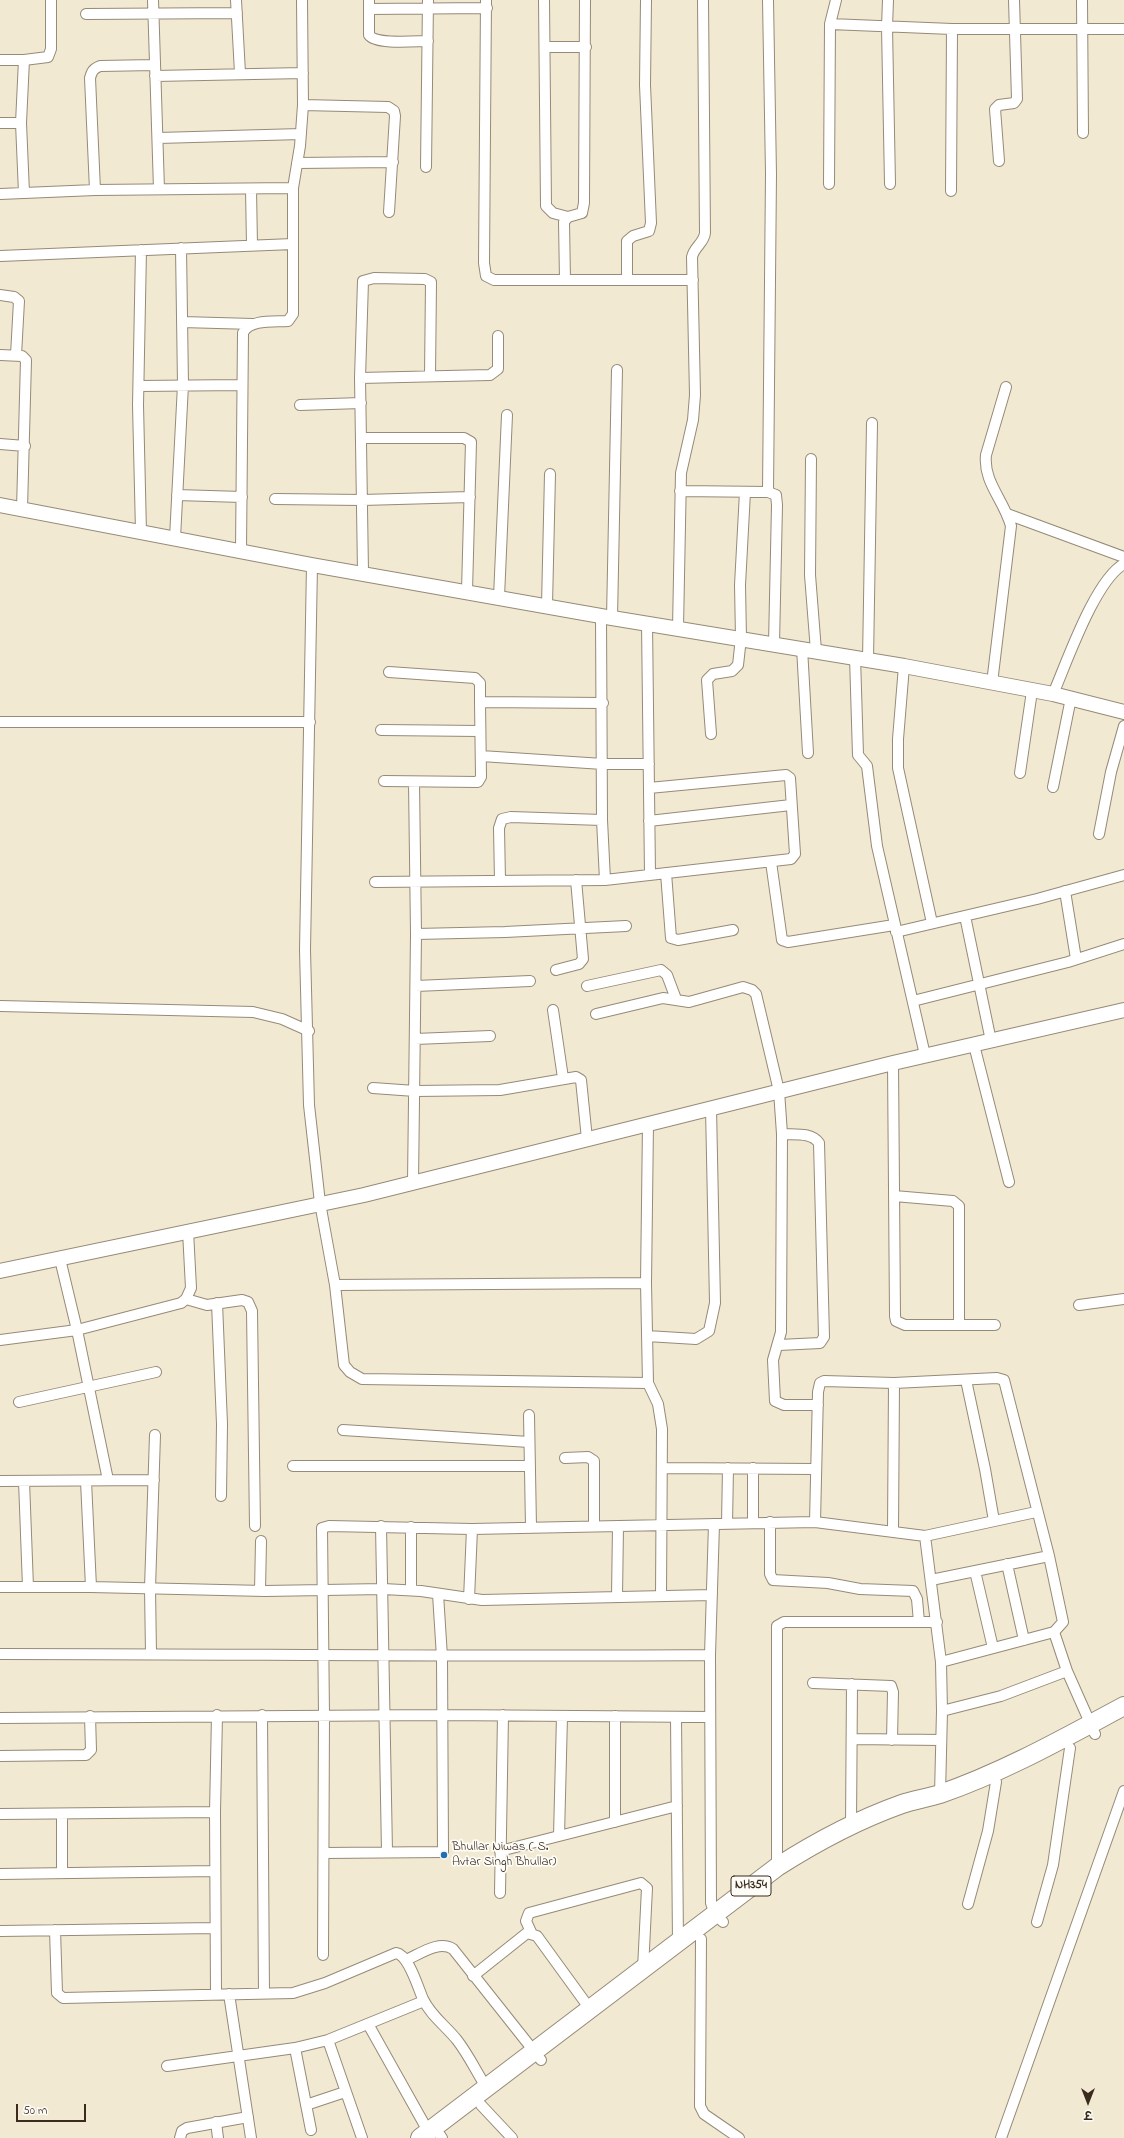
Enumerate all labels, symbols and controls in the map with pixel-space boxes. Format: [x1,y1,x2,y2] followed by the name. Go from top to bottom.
[452,1840,556,1871] place label: Bhullar Niwas ( S. Avtar Singh Bhullar)
[439,1850,449,1860] marker: Bhullar Niwas ( S. Avtar Singh Bhullar)
[731,1876,771,1896] road number: NH354
[1068,2082,1108,2122] north arrow
[18,2096,88,2122] scale bar
[23,2102,47,2120] text: 50 m
[1084,2106,1092,2122] text: उ

